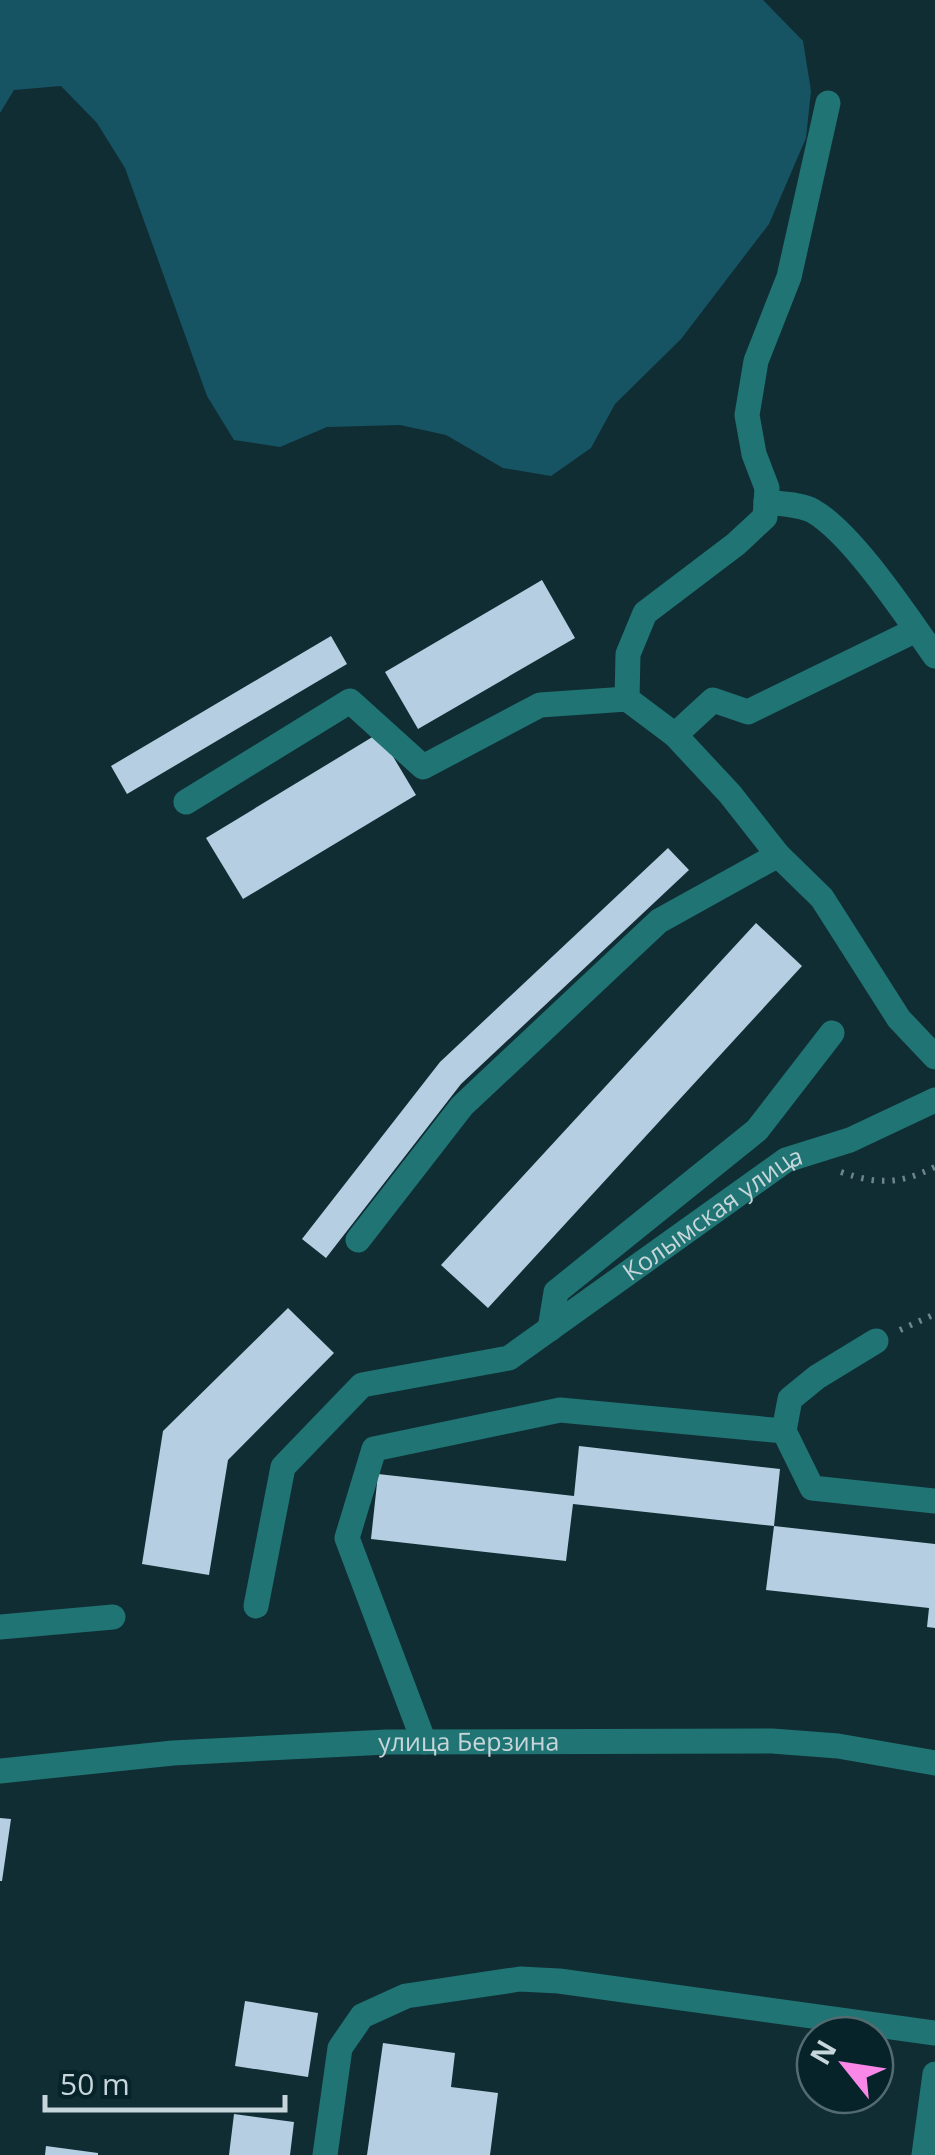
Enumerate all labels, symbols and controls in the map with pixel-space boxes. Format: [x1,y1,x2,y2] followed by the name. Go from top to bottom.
[615,1138,806,1288] street label: Колымская улица
[377,1724,559,1758] street label: улица Берзина
[795,2015,895,2115] north arrow
[800,2033,845,2071] text: N
[45,2050,285,2112] scale bar
[60,2063,130,2104] text: 50 m

